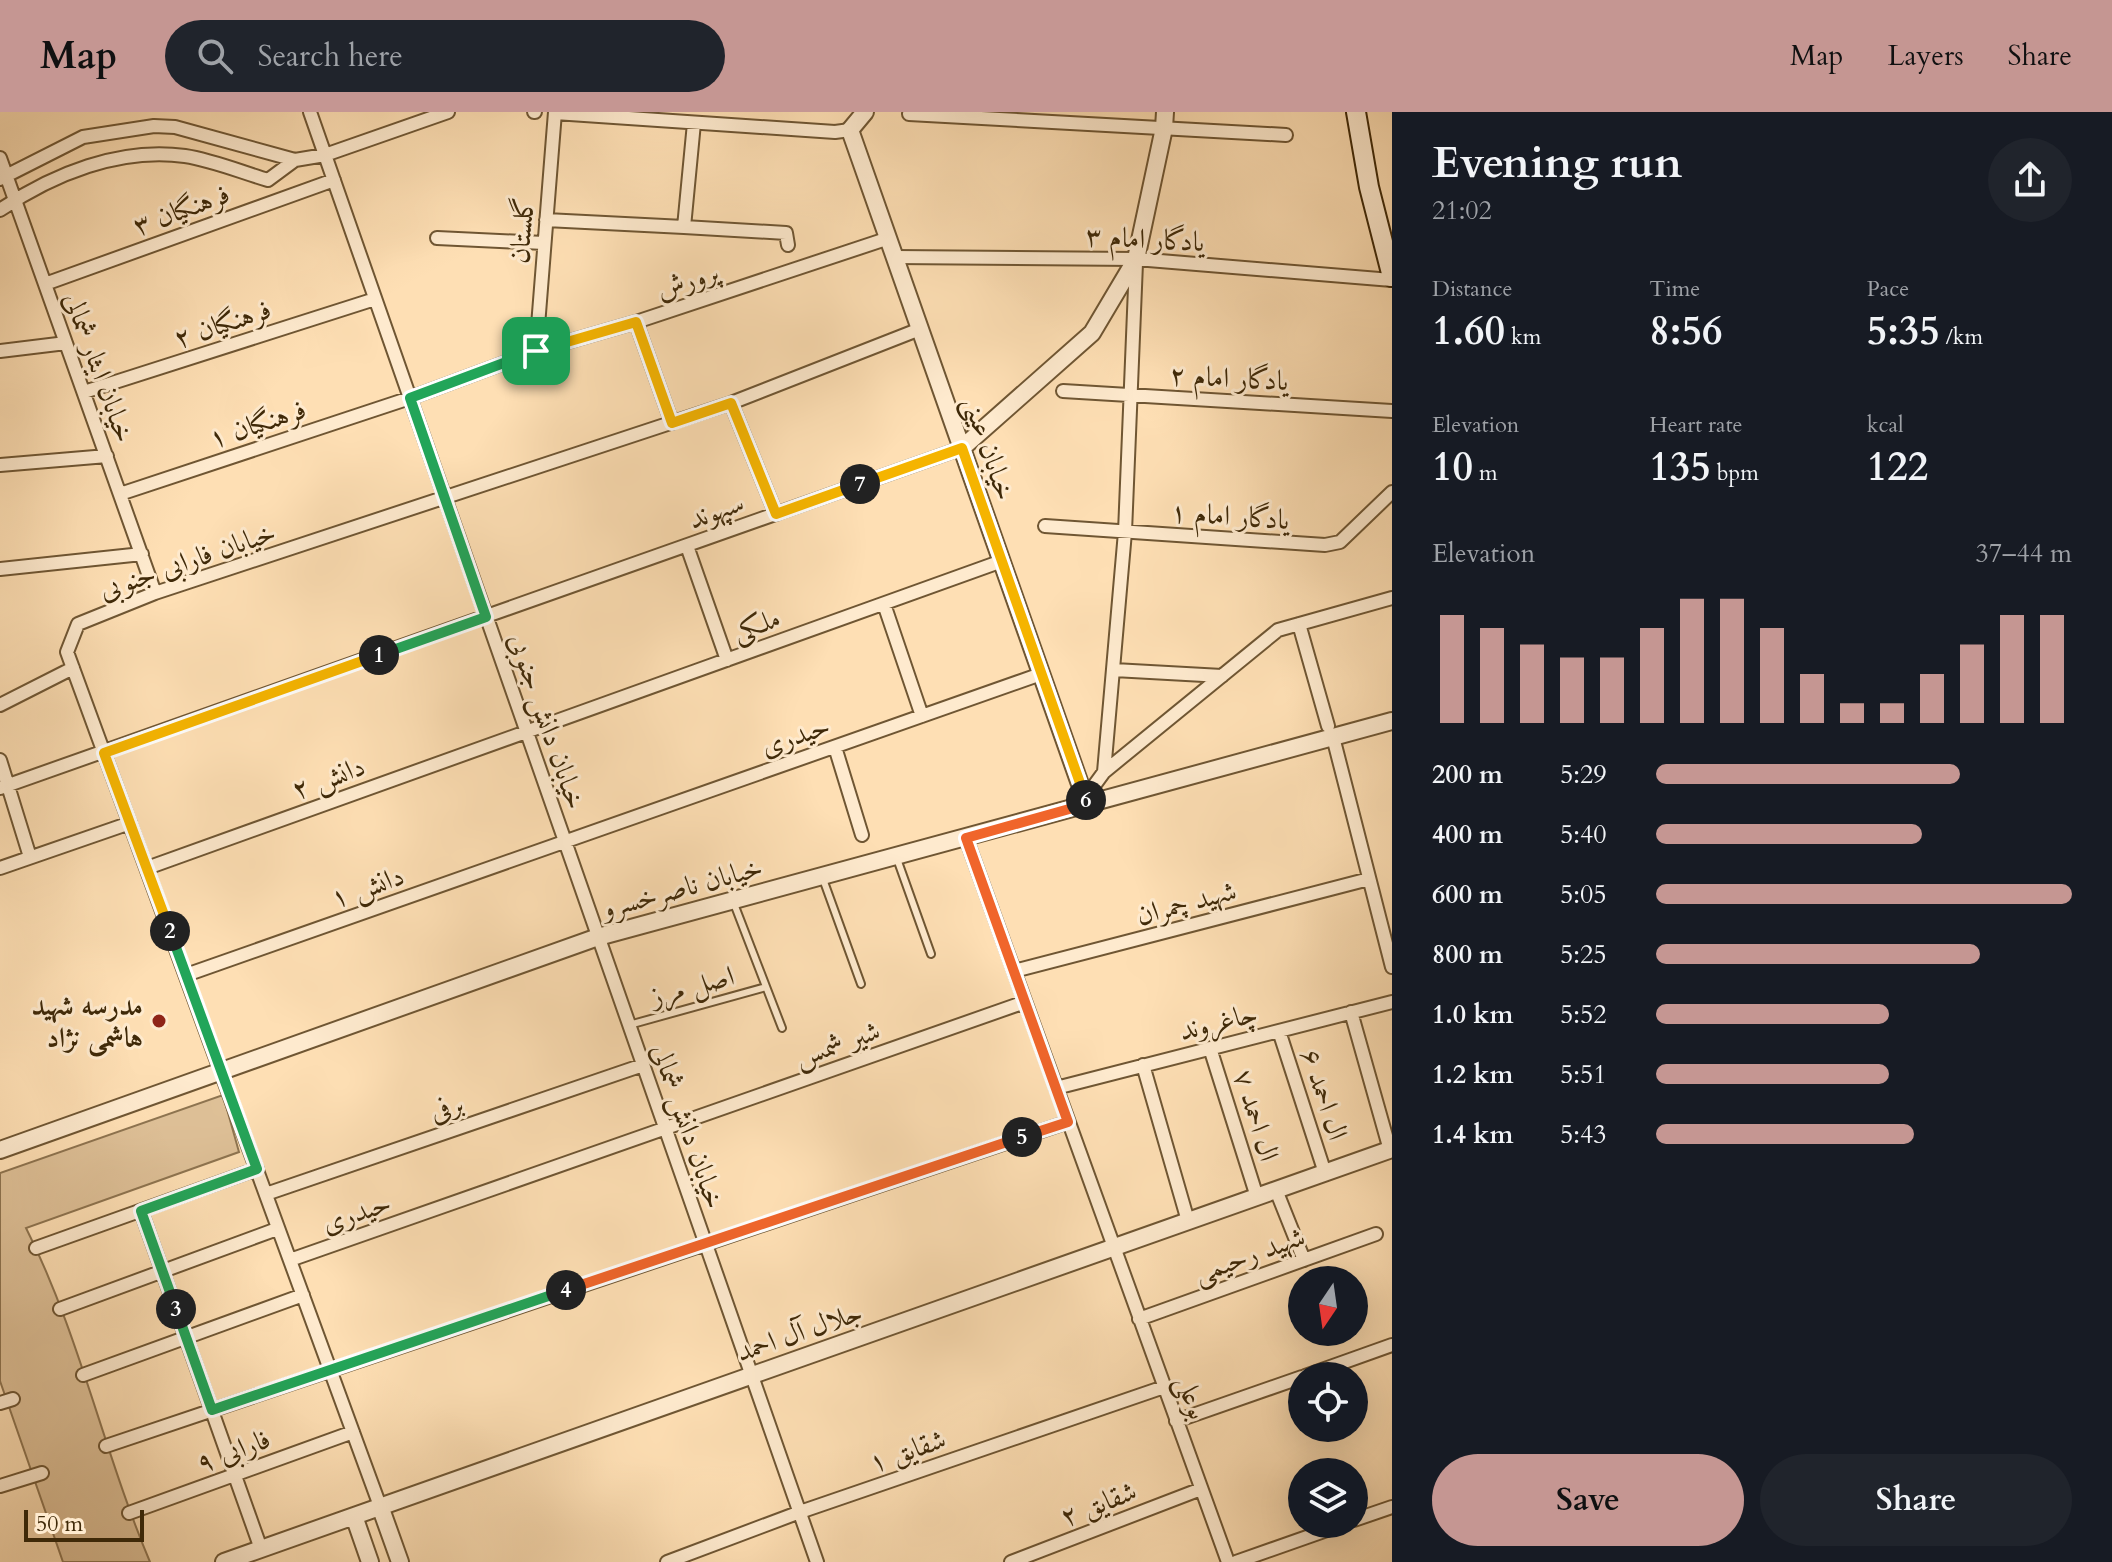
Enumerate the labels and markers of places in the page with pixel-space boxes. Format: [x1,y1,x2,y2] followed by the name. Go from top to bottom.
[502,317,570,385] pin
[840,464,880,504] pin: 7
[359,635,399,675] pin: 1
[1066,780,1106,820] pin: 6
[150,911,190,951] pin: 2
[31,987,143,1057] place label: مدرسه شهید ه‍اشمی نژاد
[150,1012,168,1030] marker: مدرسه شهید ه‍اشمی نژاد
[1002,1117,1042,1157] pin: 5
[546,1270,586,1310] pin: 4
[156,1289,196,1329] pin: 3

